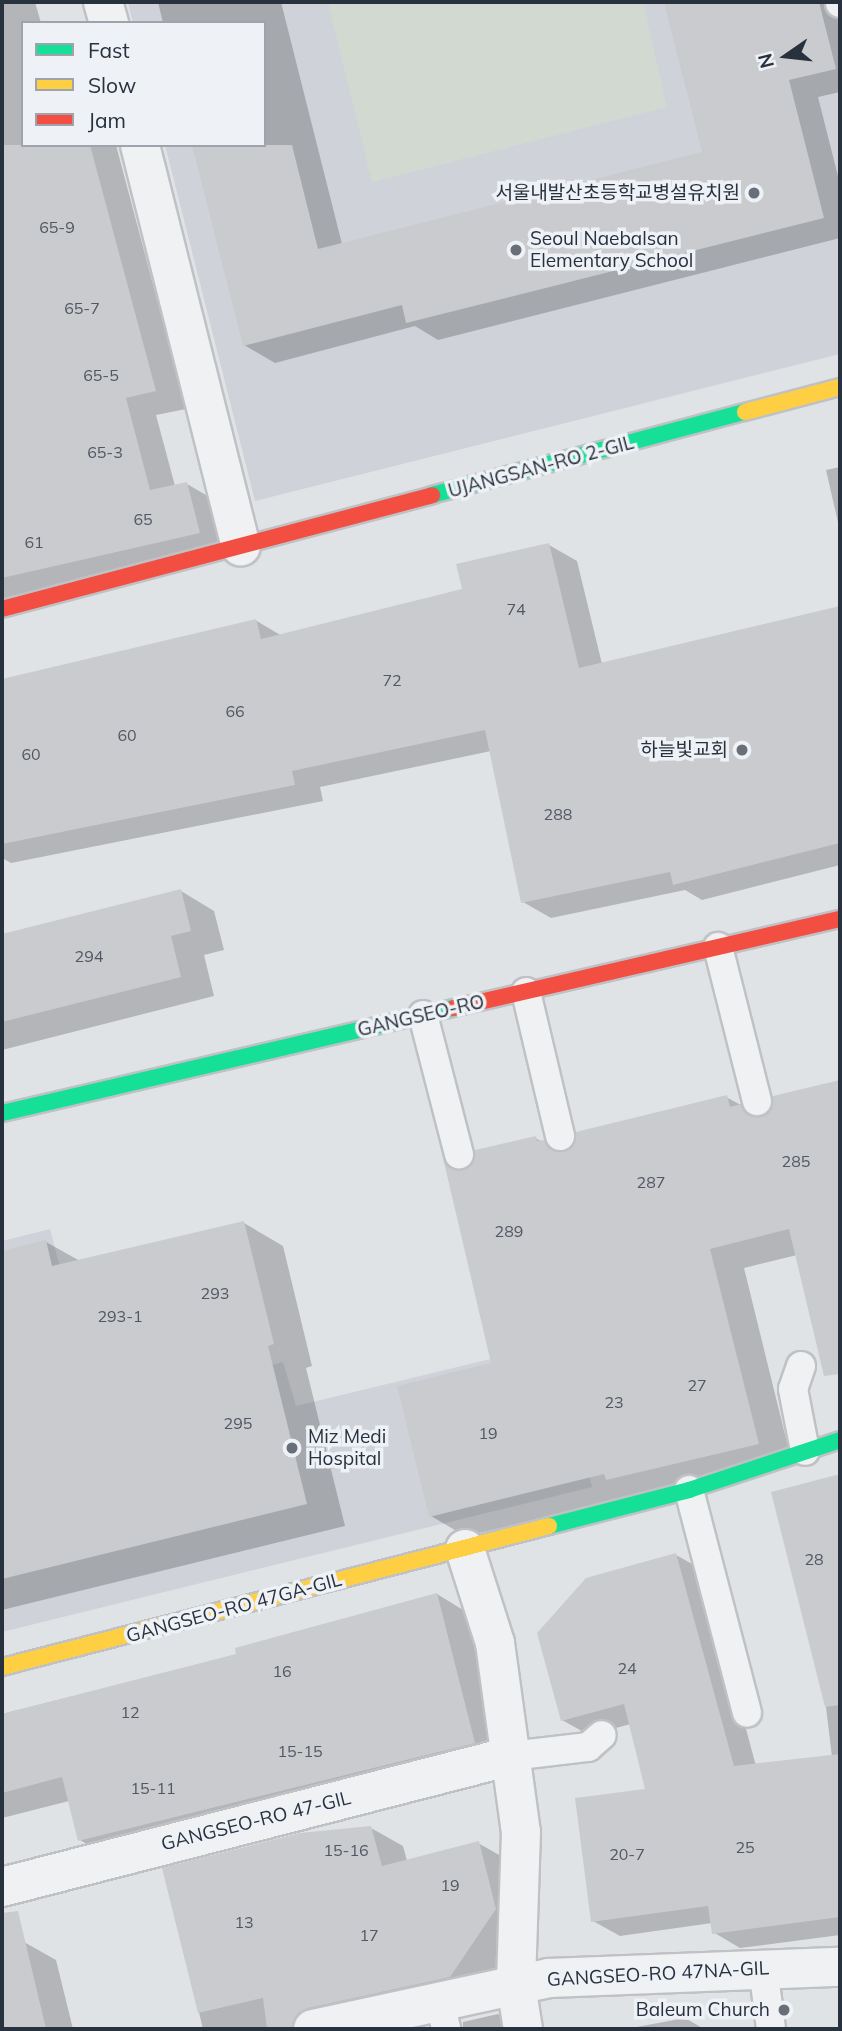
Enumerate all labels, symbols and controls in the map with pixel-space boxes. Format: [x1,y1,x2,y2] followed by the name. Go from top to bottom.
[21,21,266,147] legend
[751,21,821,91] north arrow
[88,37,130,63] text: Fast
[752,51,779,71] text: N
[88,72,136,98] text: Slow
[88,107,126,133] text: Jam
[495,182,740,204] place label: 서울내발산초등학교병설유치원
[746,185,762,201] marker: 서울내발산초등학교병설유치원
[39,217,75,237] house number: 65-9
[530,228,693,272] place label: Seoul Naebalsan Elementary School
[508,242,524,258] marker: Seoul Naebalsan Elementary School
[64,298,100,318] house number: 65-7
[83,365,119,385] house number: 65-5
[446,431,636,503] street label: UJANGSAN-RO 2-GIL
[87,442,123,462] house number: 65-3
[133,509,153,529] house number: 65
[24,532,44,552] house number: 61
[506,599,526,619] house number: 74
[382,670,402,690] house number: 72
[225,701,245,721] house number: 66
[117,725,137,745] house number: 60
[641,739,728,761] place label: 하늘빛교회
[734,742,750,758] marker: 하늘빛교회
[21,744,41,764] house number: 60
[544,804,572,824] house number: 288
[75,946,103,966] house number: 294
[355,990,487,1042] street label: GANGSEO-RO
[782,1151,810,1171] house number: 285
[637,1172,665,1192] house number: 287
[495,1221,523,1241] house number: 289
[201,1283,229,1303] house number: 293
[97,1306,143,1326] house number: 293-1
[687,1375,707,1395] house number: 27
[604,1392,624,1412] house number: 23
[224,1413,252,1433] house number: 295
[478,1423,498,1443] house number: 19
[308,1426,386,1470] place label: Miz Medi Hospital
[282,1438,302,1458] marker: Miz Medi Hospital
[804,1549,824,1569] house number: 28
[124,1568,344,1648] street label: GANGSEO-RO 47GA-GIL
[617,1658,637,1678] house number: 24
[272,1661,292,1681] house number: 16
[120,1702,140,1722] house number: 12
[277,1741,323,1761] house number: 15-15
[130,1778,176,1798] house number: 15-11
[159,1786,353,1856] street label: GANGSEO-RO 47-GIL
[735,1837,755,1857] house number: 25
[323,1840,369,1860] house number: 15-16
[609,1844,645,1864] house number: 20-7
[440,1875,460,1895] house number: 19
[234,1912,254,1932] house number: 13
[359,1925,379,1945] house number: 17
[546,1957,770,1991] street label: GANGSEO-RO 47NA-GIL
[636,1999,770,2021] place label: Baleum Church
[776,2002,792,2018] marker: Baleum Church

